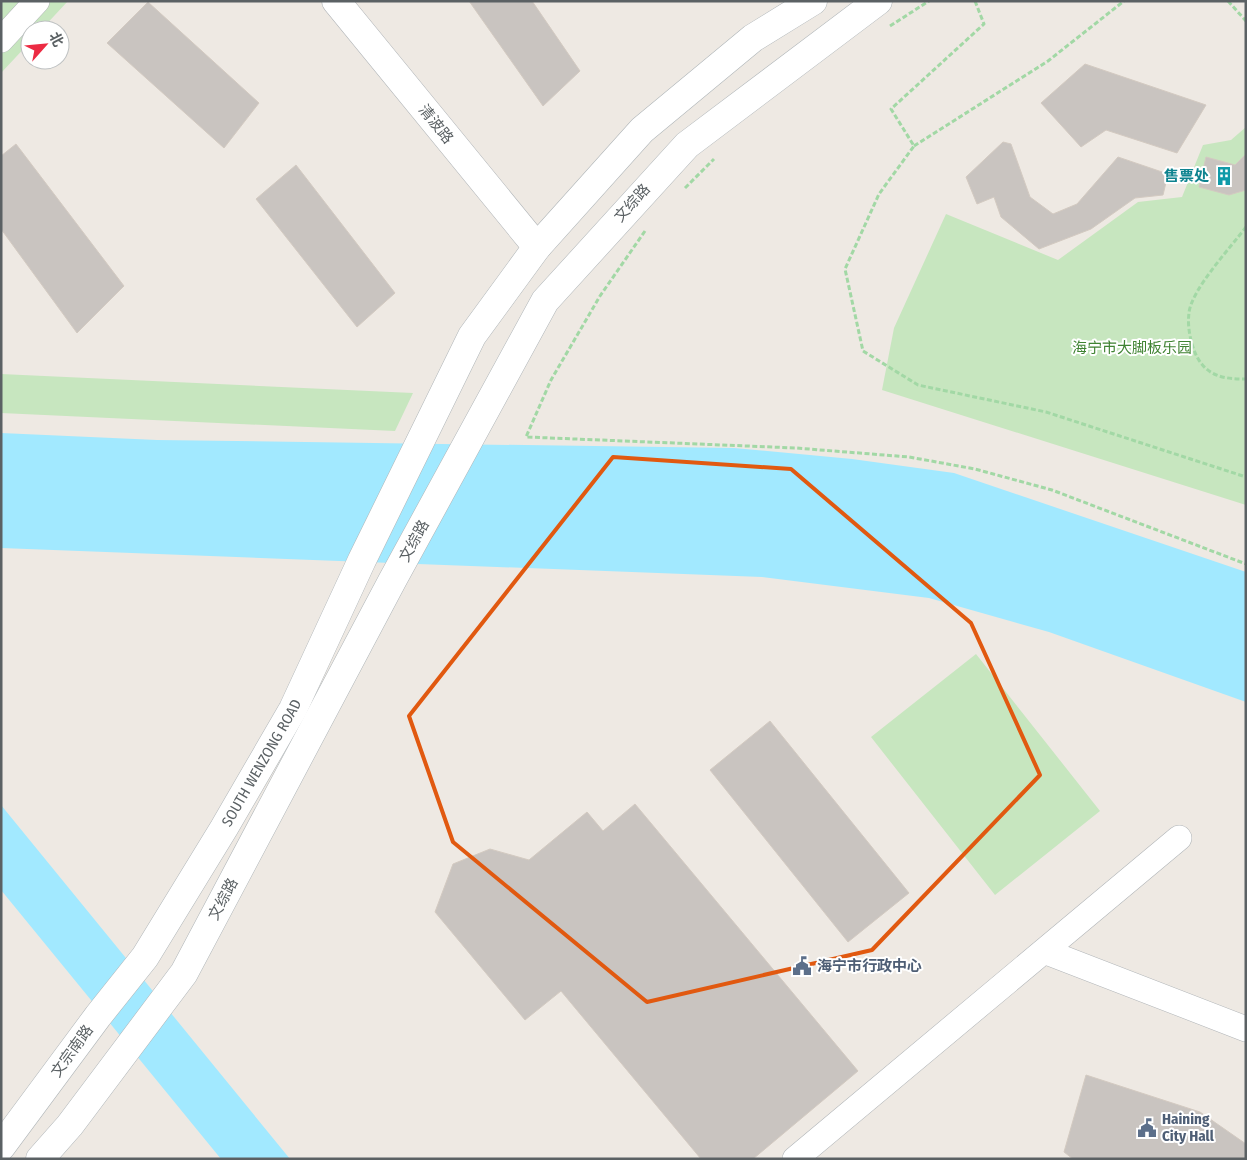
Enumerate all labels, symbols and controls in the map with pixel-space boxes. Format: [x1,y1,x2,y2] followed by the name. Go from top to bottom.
[20,20,70,70] north arrow
[45,29,67,49] text: 北
[415,101,457,147] street label: 清波路
[1213,165,1235,187] building icon: 售票处
[1164,167,1209,185] place label: 售票处
[610,180,654,226] street label: 文综路
[1072,339,1192,357] park label: 海宁市大脚板乐园
[395,517,433,565] street label: 文综路
[218,696,305,830] street label: SOUTH WENZONG ROAD
[204,875,242,923] street label: 文综路
[791,955,813,977] public building icon: 海宁市行政中心
[817,957,922,975] place label: 海宁市行政中心
[47,1021,97,1081] street label: 文宗南路
[1162,1110,1215,1145] place label: Haining City Hall
[1136,1117,1158,1139] public building icon: Haining City Hall

